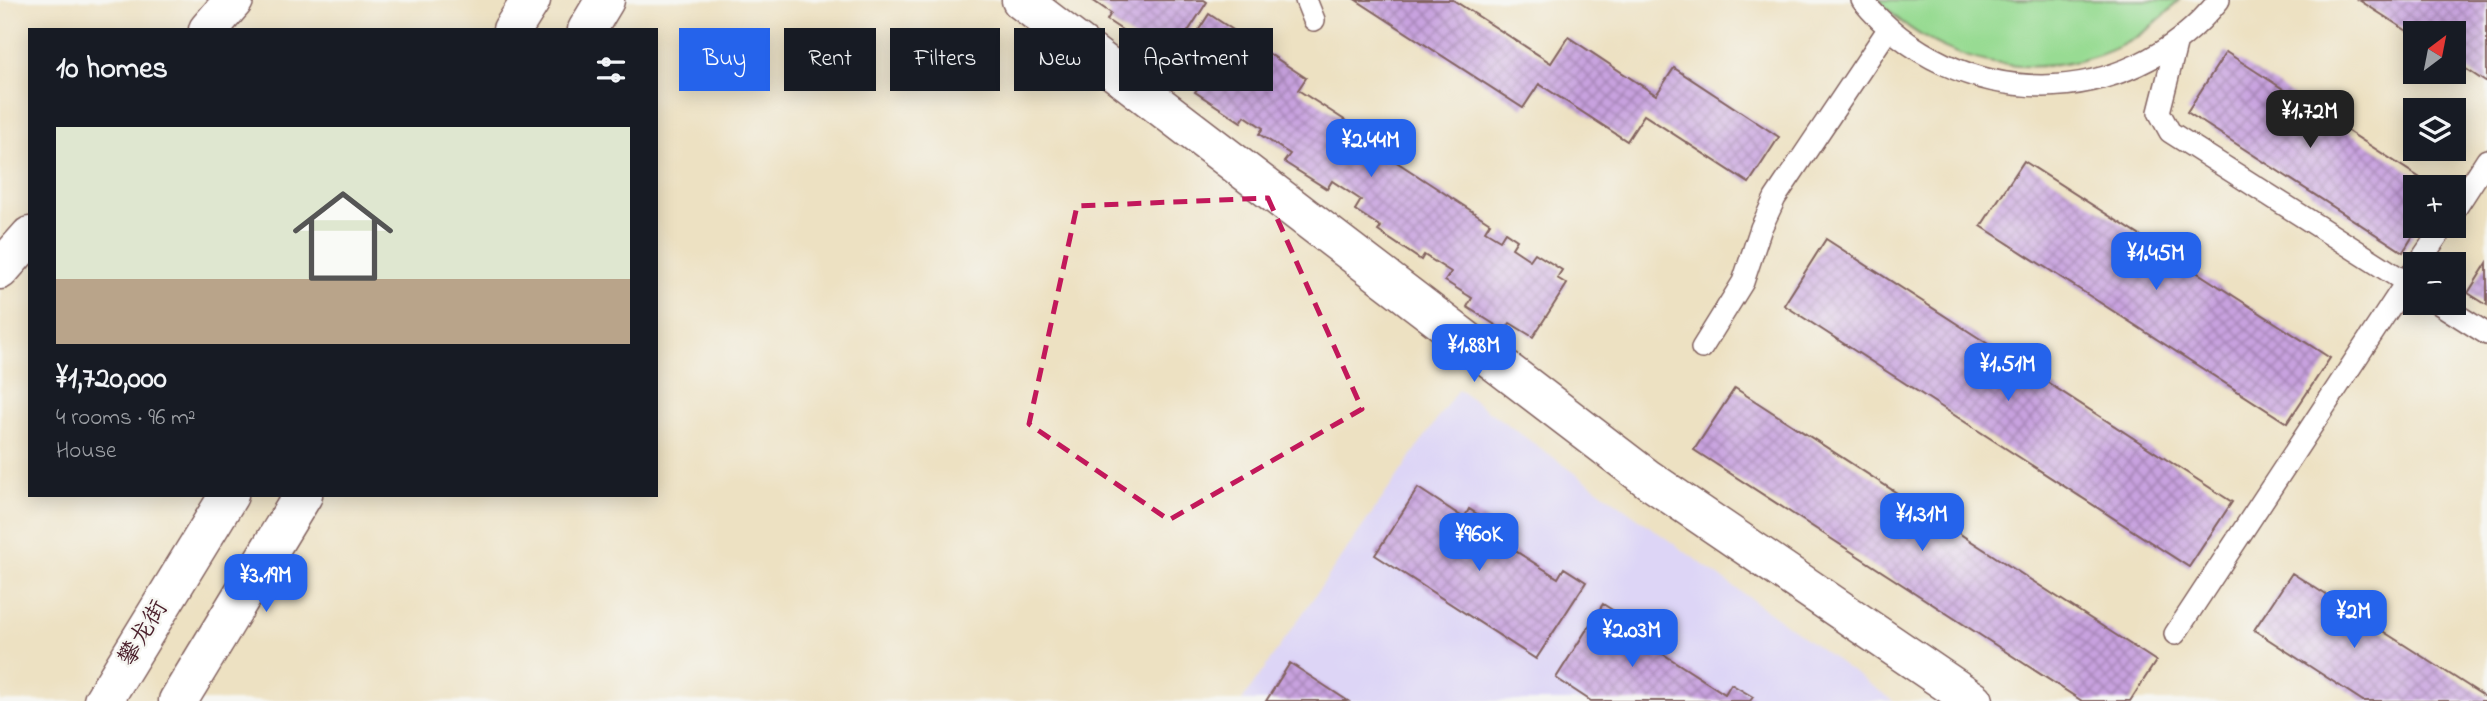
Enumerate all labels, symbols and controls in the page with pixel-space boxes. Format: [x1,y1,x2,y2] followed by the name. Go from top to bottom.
[2403,21,2466,84] north arrow
[2403,21,2466,315] map controls
[679,28,770,91] chip: Buy
[784,28,876,91] chip: Rent
[890,28,1000,91] chip: Filters
[1014,28,1105,91] chip: New
[1119,28,1273,91] chip: Apartment
[56,48,168,92] text: 10 homes
[592,51,630,89] icon: filters
[2253,90,2367,150] pin: ¥1.72M
[2282,96,2338,129] text: ¥1.72M
[2403,98,2466,161] button: layers
[1314,120,1428,179] pin: ¥2.44M
[1342,125,1400,158] text: ¥2.44M
[280,173,406,299] icon: home
[2403,175,2466,238] button: +
[2099,232,2213,292] pin: ¥1.45M
[2127,238,2185,271] text: ¥1.45M
[2403,252,2466,315] button: −
[1417,324,1531,384] pin: ¥1.88M
[1448,330,1500,363] text: ¥1.88M
[1951,344,2065,403] pin: ¥1.51M
[1980,349,2036,382] text: ¥1.51M
[56,358,167,402] text: ¥1,720,000
[56,402,196,435] text: 4 rooms · 96 m²
[56,435,116,468] text: House
[1865,494,1979,553] pin: ¥1.31M
[1896,499,1948,532] text: ¥1.31M
[1430,514,1528,573] pin: ¥960K
[1455,519,1503,552] text: ¥960K
[209,554,323,614] pin: ¥3.19M
[240,560,292,593] text: ¥3.19M
[2320,590,2388,650] pin: ¥2M
[110,594,178,674] street label: 攀龙街
[2337,596,2371,629] text: ¥2M
[1575,610,1689,669] pin: ¥2.03M
[1603,615,1661,648] text: ¥2.03M

